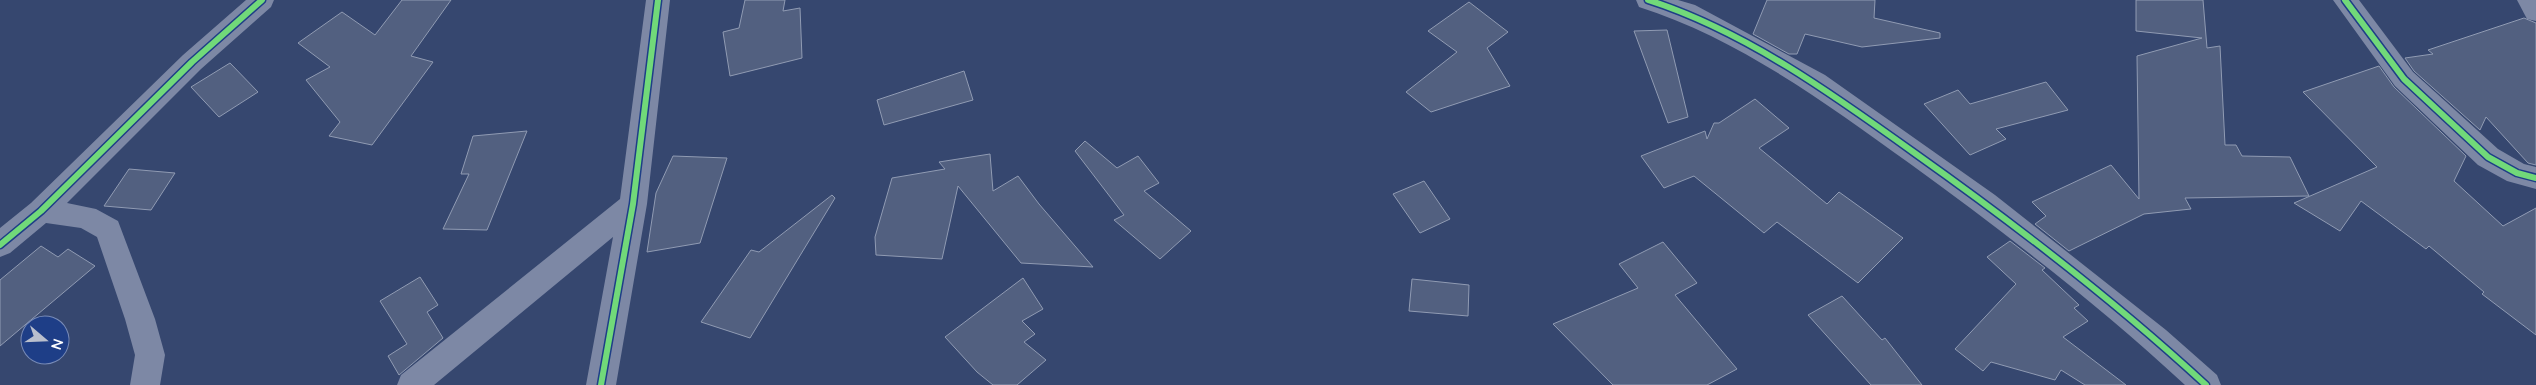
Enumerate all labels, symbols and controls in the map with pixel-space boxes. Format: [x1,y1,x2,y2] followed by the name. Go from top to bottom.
[20,315,70,365] north arrow
[46,336,68,352] text: N

